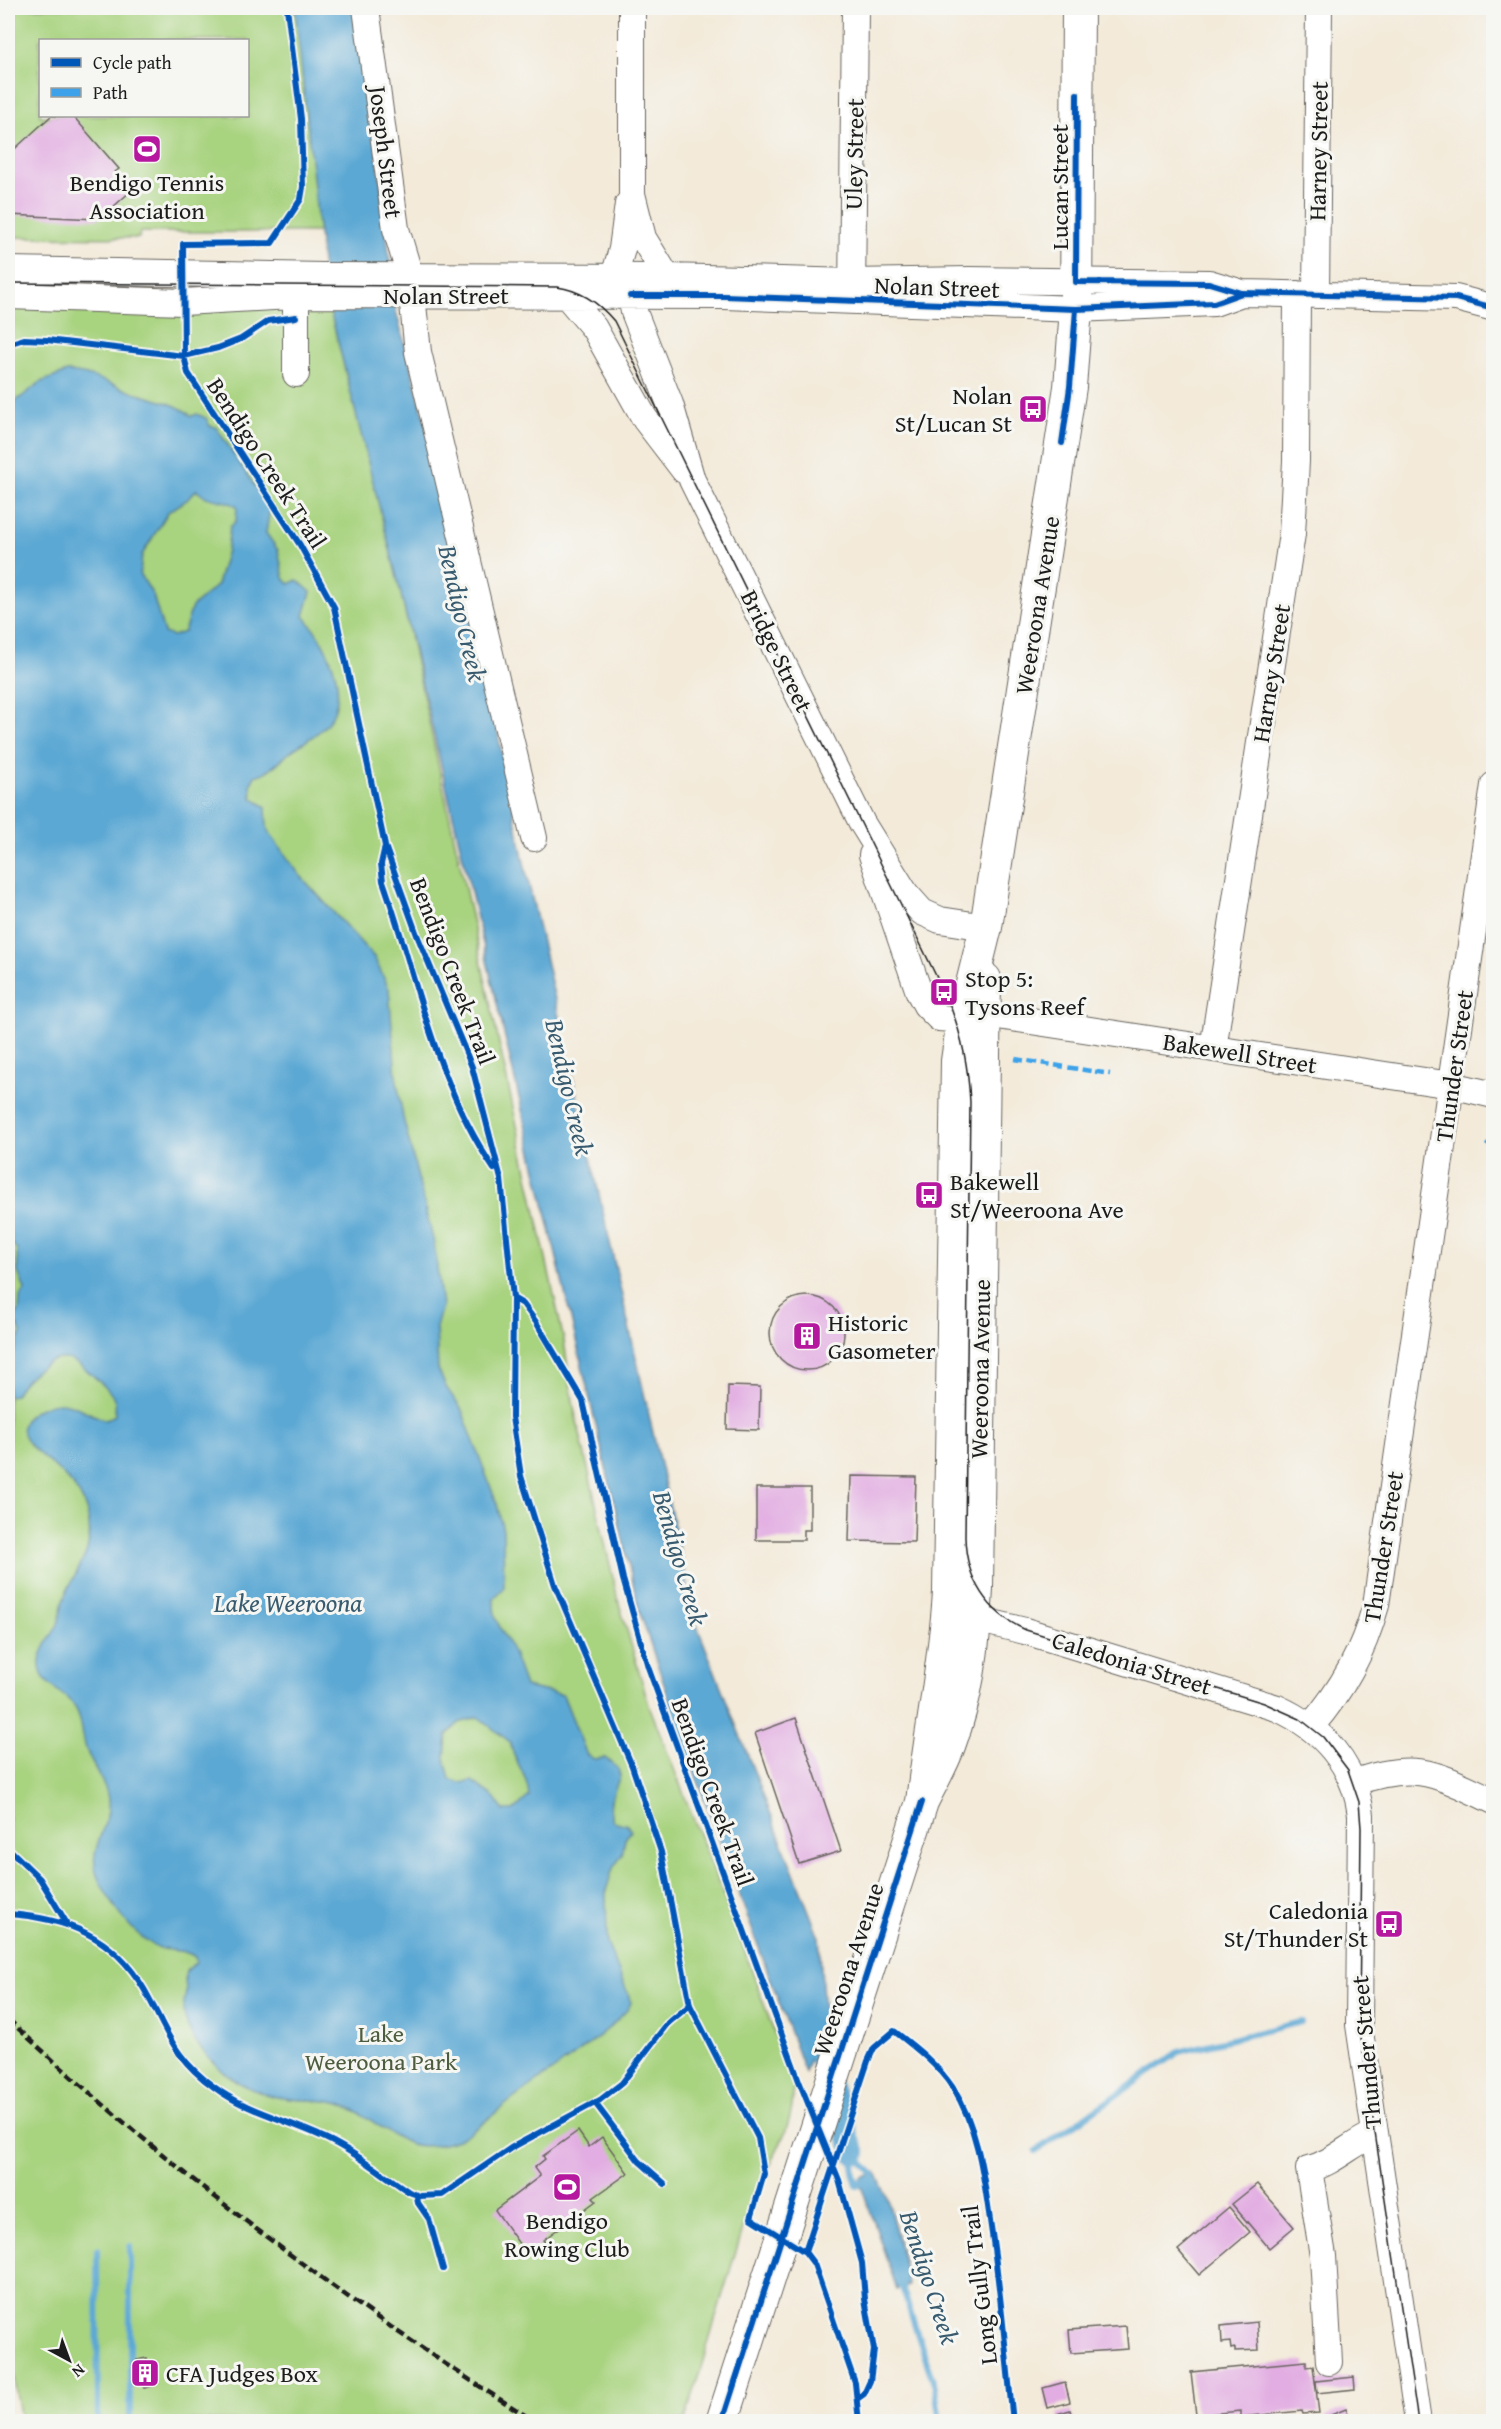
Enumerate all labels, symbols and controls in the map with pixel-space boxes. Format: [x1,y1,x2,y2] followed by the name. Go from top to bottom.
[39,39,249,117] legend
[93,49,172,76] text: Cycle path
[93,79,128,106] text: Path
[1299,80,1337,221] street label: Harney Street
[360,81,412,221] street label: Joseph Street
[836,97,872,210] street label: Uley Street
[1042,123,1077,250] street label: Lucan Street
[131,133,163,165] sports icon: Bendigo Tennis Association
[70,165,224,228] place label: Bendigo Tennis Association
[874,267,1001,307] street label: Nolan Street
[383,278,509,313] street label: Nolan Street
[198,370,336,556] street label: Bendigo Creek Trail
[895,378,1013,441] place label: Nolan St/Lucan St
[1017,393,1049,425] bus stop icon: Nolan St/Lucan St
[1006,513,1068,697] street label: Weeroona Avenue
[428,540,498,685] water label: Bendigo Creek
[732,584,822,719] street label: Bridge Street
[1243,601,1299,745] street label: Harney Street
[401,872,505,1070] street label: Bendigo Creek Trail
[965,961,1087,1024] place label: Stop 5: Tysons Reef
[928,976,960,1008] bus stop icon: Stop 5: Tysons Reef
[1426,987,1482,1144] street label: Thunder Street
[535,1014,605,1159] water label: Bendigo Creek
[1161,1024,1320,1083] street label: Bakewell Street
[950,1164,1124,1227] place label: Bakewell St/Weeroona Ave
[913,1179,945,1211] bus stop icon: Bakewell St/Weeroona Ave
[961,1279,999,1459] street label: Weeroona Avenue
[828,1305,936,1368] place label: Historic Gasometer
[791,1320,823,1352] building icon: Historic Gasometer
[1354,1468,1412,1625] street label: Thunder Street
[643,1485,719,1630] water label: Bendigo Creek
[213,1583,362,1622] water label: Lake Weeroona
[1048,1622,1217,1704] street label: Caledonia Street
[663,1693,763,1891] street label: Bendigo Creek Trail
[804,1878,892,2060] street label: Weeroona Avenue
[1224,1893,1369,1956] place label: Caledonia St/Thunder St
[1373,1908,1405,1940] bus stop icon: Caledonia St/Thunder St
[1342,1974,1390,2130] street label: Thunder Street
[305,2016,458,2079] park label: Lake Weeroona Park
[551,2171,583,2203] sports icon: Bendigo Rowing Club
[504,2203,630,2266] place label: Bendigo Rowing Club
[952,2203,1006,2367] street label: Long Gully Trail
[890,2204,970,2349] water label: Bendigo Creek
[39,2330,99,2390] north arrow
[166,2356,319,2391] place label: CFA Judges Box
[129,2357,161,2389] building icon: CFA Judges Box
[67,2359,91,2384] text: N

